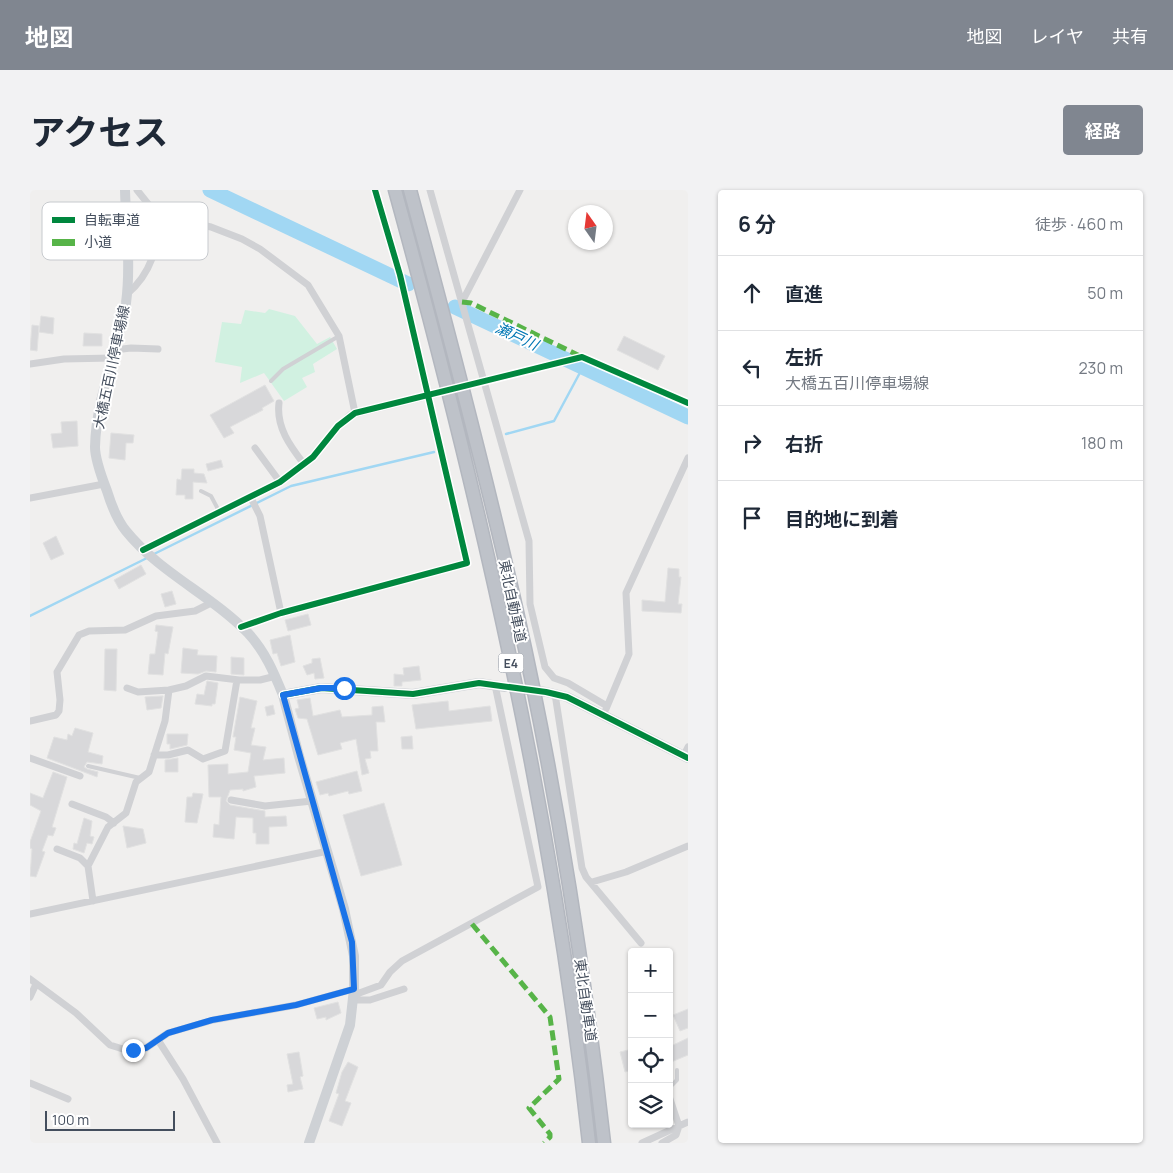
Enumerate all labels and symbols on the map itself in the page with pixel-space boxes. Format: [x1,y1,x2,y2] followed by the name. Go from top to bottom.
[42,202,208,260] legend
[568,205,613,250] north arrow
[84,210,140,229] text: 自転車道
[84,232,112,251] text: 小道
[89,303,133,431] street label: 大橋五百川停車場線
[492,317,544,356] water label: 瀬戸川
[495,558,531,644] street label: 東北自動車道
[498,653,524,672] road number: E4
[333,677,356,700] route start
[571,957,601,1043] street label: 東北自動車道
[122,1039,145,1062] route end
[45,1108,175,1131] scale bar

